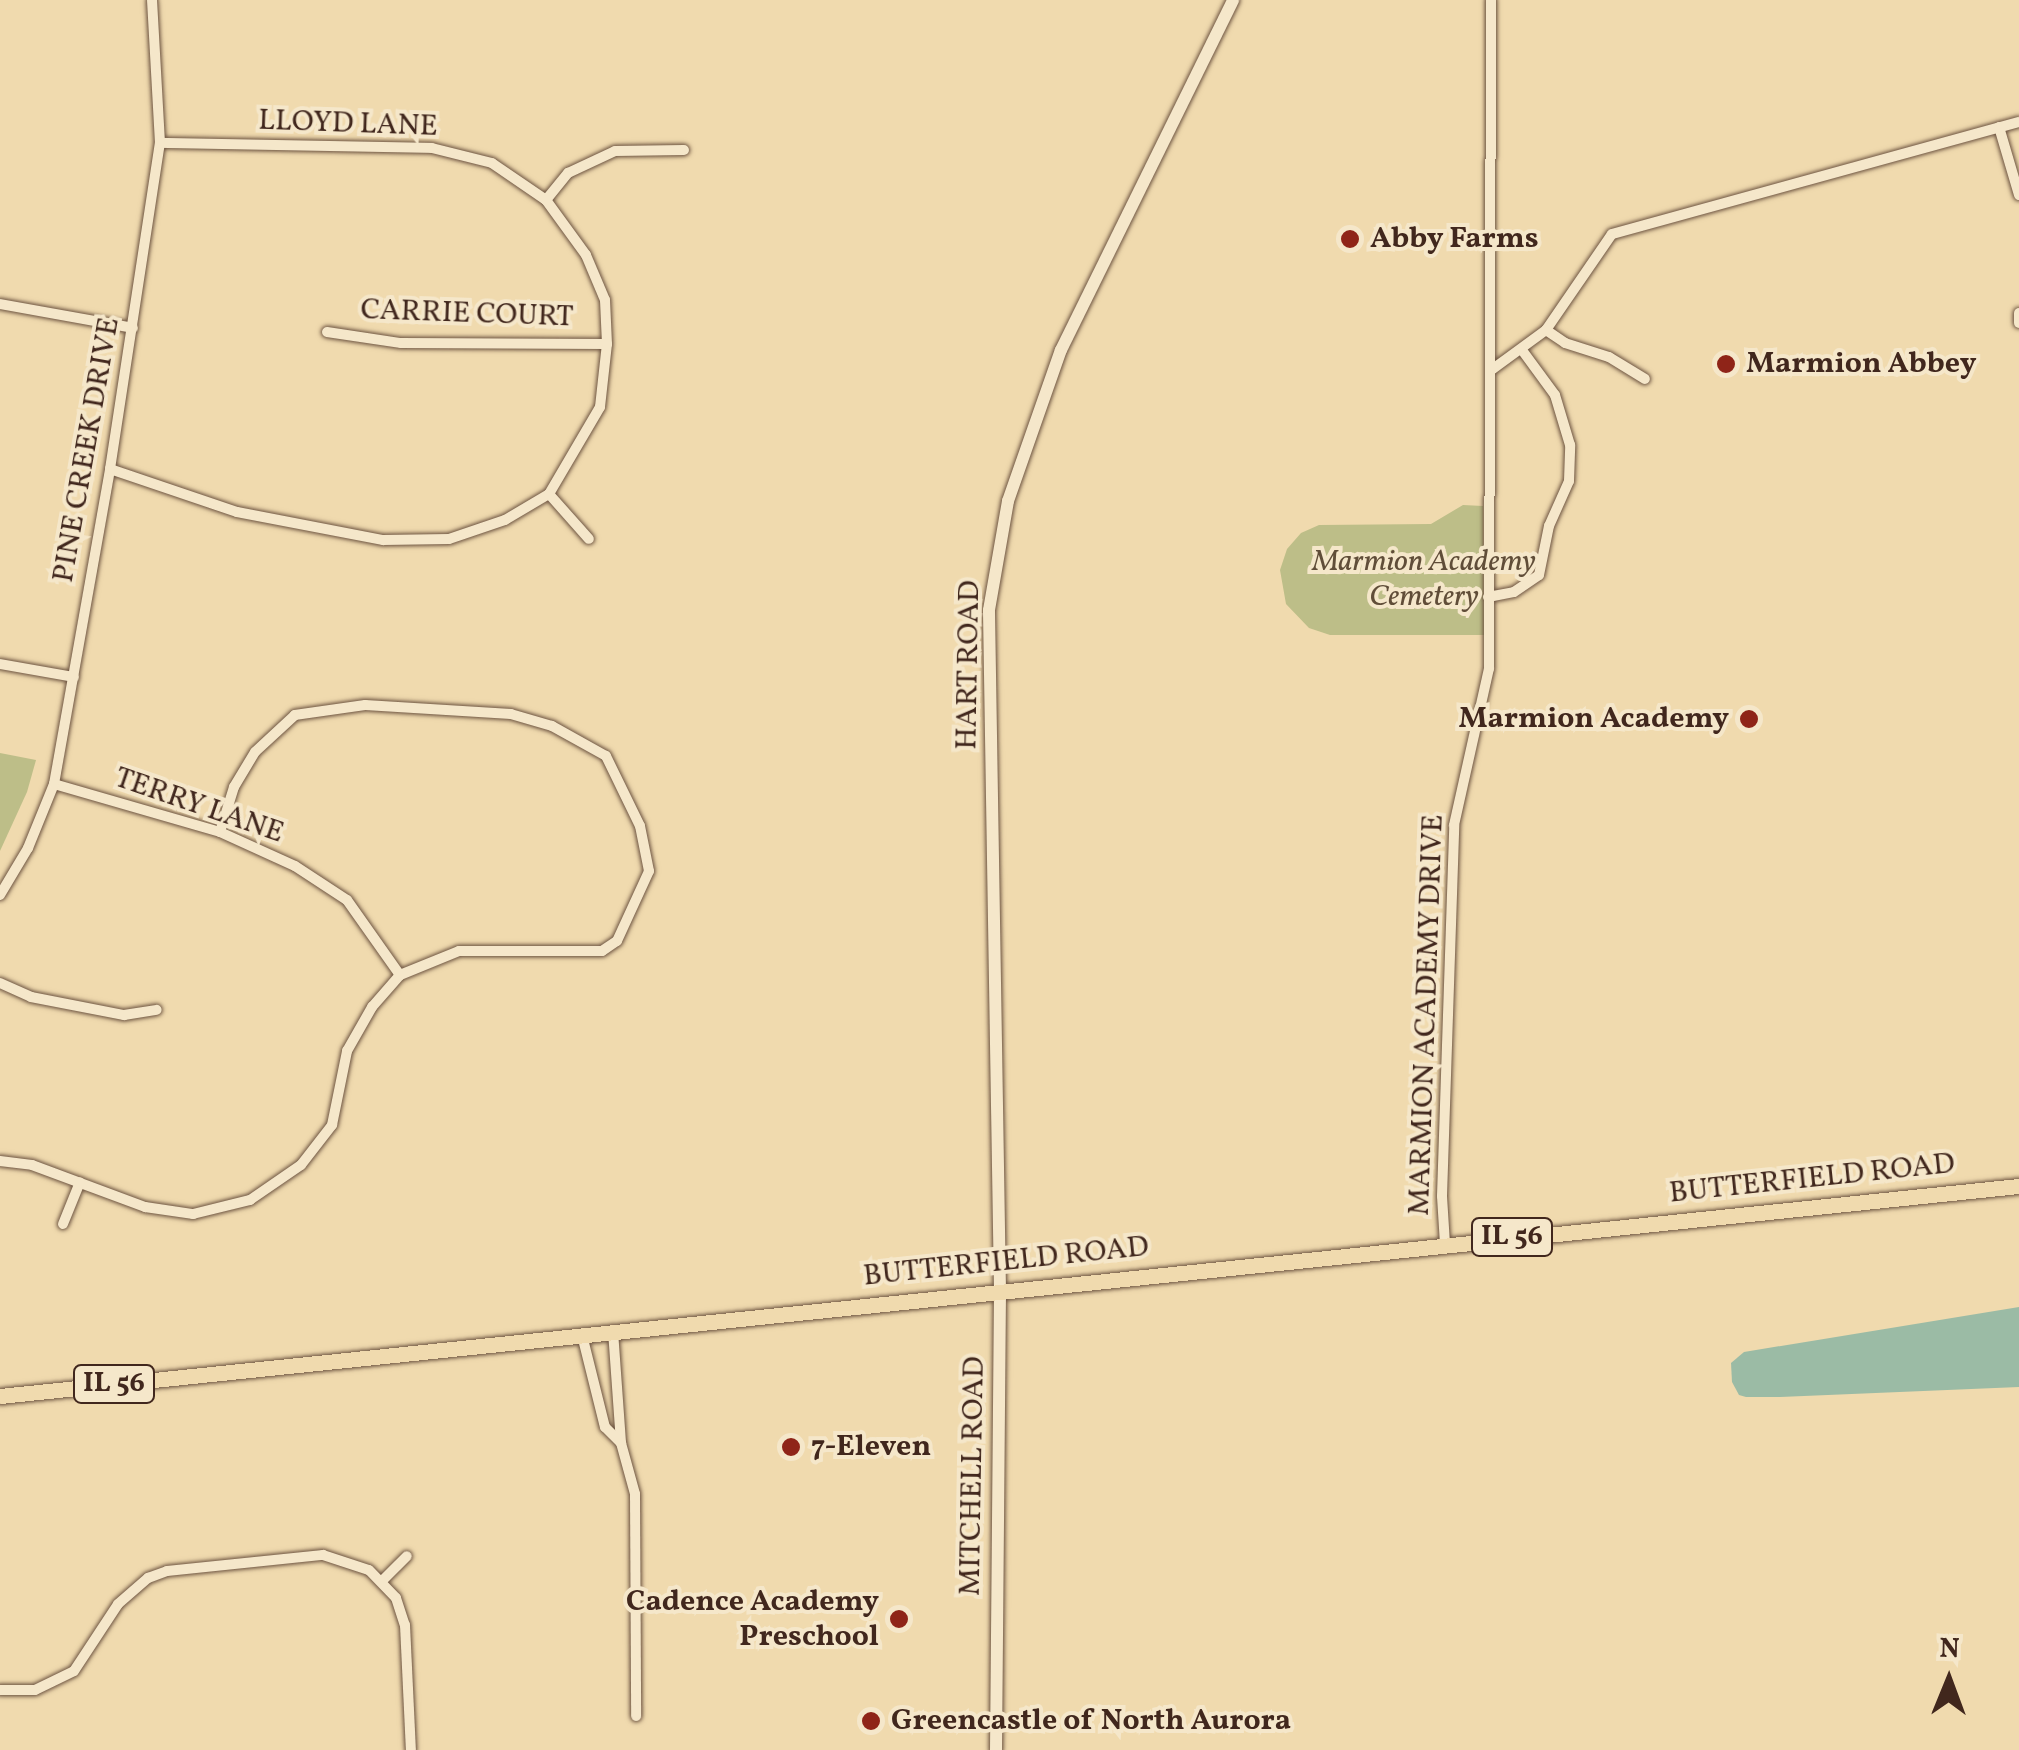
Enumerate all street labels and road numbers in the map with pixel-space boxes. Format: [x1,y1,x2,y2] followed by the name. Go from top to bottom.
[258,103,438,145] street label: LLOYD LANE
[360,292,574,336] street label: CARRIE COURT
[46,315,128,585] street label: PINE CREEK DRIVE
[950,579,988,751] street label: HART ROAD
[109,760,289,852] street label: TERRY LANE
[1402,813,1452,1217] street label: MARMION ACADEMY DRIVE
[1667,1146,1957,1212] street label: BUTTERFIELD ROAD
[1470,1214,1554,1260] road number: IL 56
[861,1229,1151,1295] street label: BUTTERFIELD ROAD
[953,1356,993,1596] street label: MITCHELL ROAD
[72,1361,156,1407] road number: IL 56

